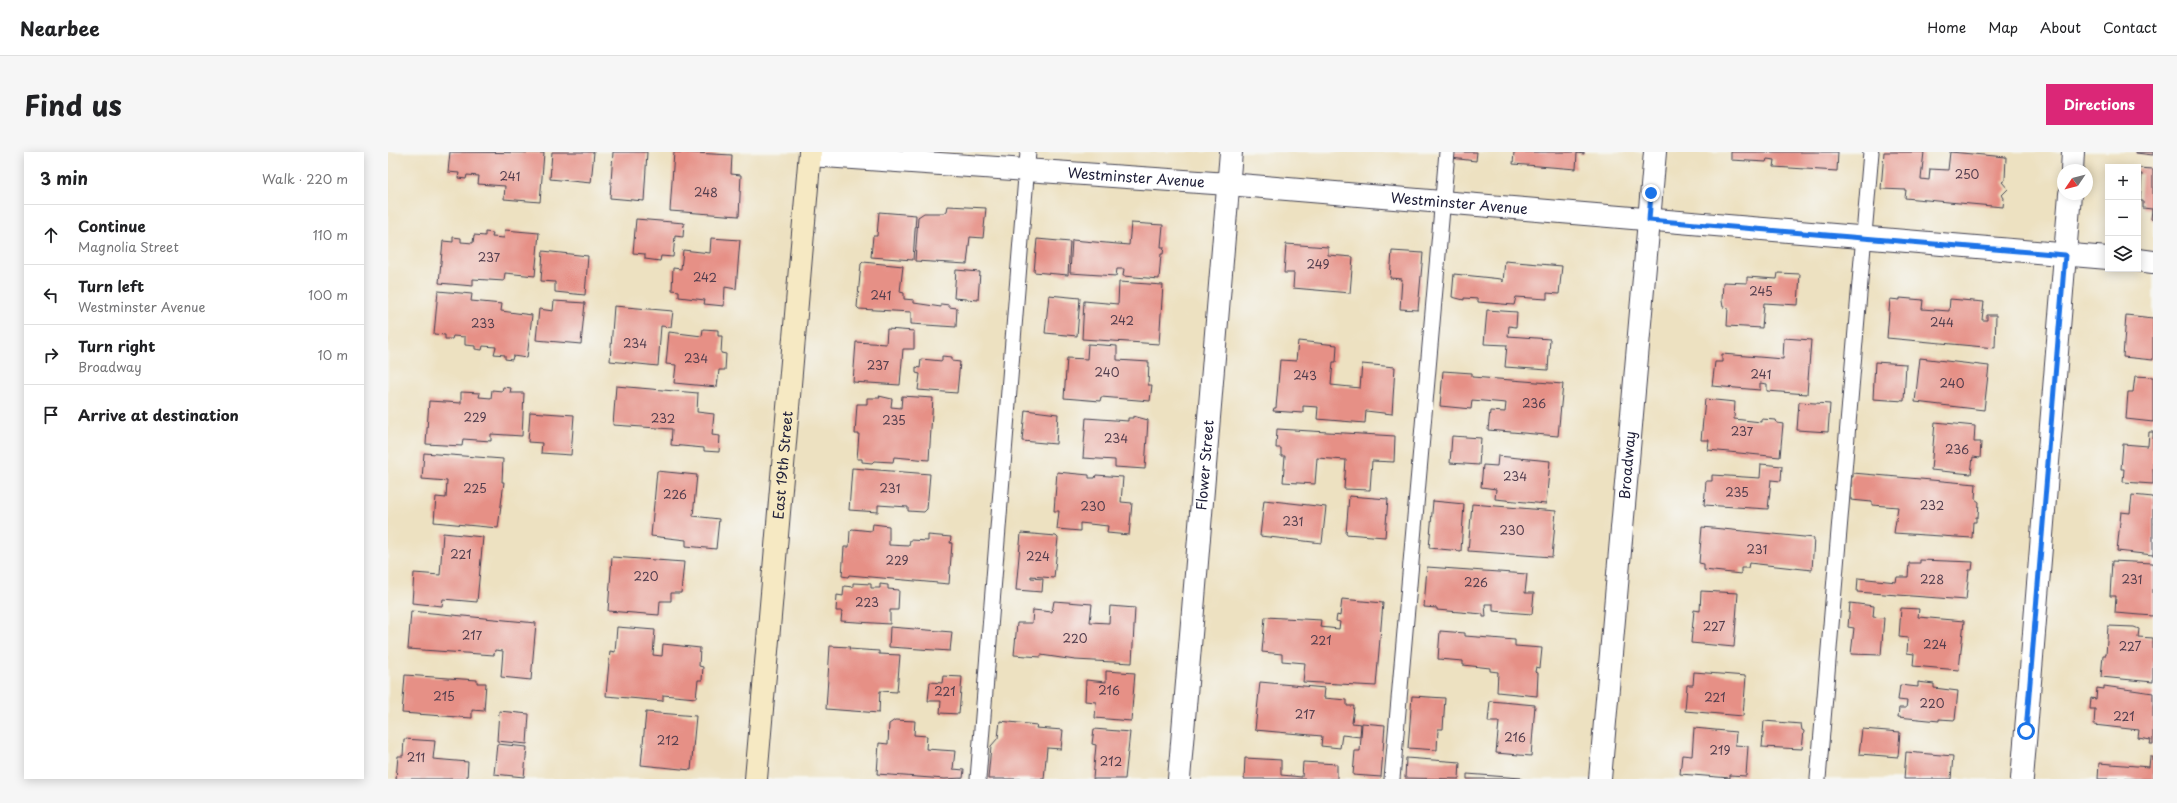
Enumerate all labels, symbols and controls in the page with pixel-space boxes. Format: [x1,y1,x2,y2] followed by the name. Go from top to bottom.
[20,14,100,42] text: Nearbee
[1927,17,1966,38] text: Home
[1988,17,2018,38] text: Map
[2040,17,2081,38] text: About
[2103,17,2157,38] text: Contact
[24,83,122,126] text: Find us
[2046,84,2153,125] button: Directions
[1067,162,1206,192] street label: Westminster Avenue
[2057,164,2093,200] north arrow
[2105,164,2141,272] map controls
[2105,164,2141,200] button: +
[40,165,88,191] text: 3 min
[1955,165,1980,183] house number: 250
[500,167,520,185] house number: 241
[262,169,348,188] text: Walk · 220 m
[694,183,718,201] house number: 248
[1642,184,1660,202] route end
[1390,187,1529,219] street label: Westminster Avenue
[2105,200,2141,236] button: −
[78,214,146,237] text: Continue
[40,224,62,246] icon: ahead
[313,225,348,244] text: 110 m
[2105,236,2141,272] button: layers
[78,237,179,256] text: Magnolia Street
[478,248,501,266] house number: 237
[1307,255,1329,273] house number: 249
[693,268,717,286] house number: 242
[78,274,144,297] text: Turn left
[1749,282,1773,300] house number: 245
[40,284,62,306] icon: left
[308,285,348,304] text: 100 m
[871,286,891,304] house number: 241
[78,297,206,316] text: Westminster Avenue
[1110,311,1134,329] house number: 242
[1930,313,1954,331] house number: 244
[471,314,495,332] house number: 233
[78,334,155,357] text: Turn right
[623,334,647,352] house number: 234
[40,344,62,366] icon: right
[318,345,348,364] text: 10 m
[684,349,708,367] house number: 234
[867,356,890,374] house number: 237
[78,357,141,376] text: Broadway
[1095,363,1120,381] house number: 240
[1751,365,1771,383] house number: 241
[1293,366,1317,384] house number: 243
[1940,374,1965,392] house number: 240
[1522,394,1546,412] house number: 236
[78,403,239,426] text: Arrive at destination
[40,404,62,426] icon: arrive
[464,408,486,426] house number: 229
[651,409,675,427] house number: 232
[767,410,798,520] street label: East 19th Street
[882,411,906,429] house number: 235
[1190,419,1219,511] street label: Flower Street
[1731,422,1754,440] house number: 237
[1104,429,1128,447] house number: 234
[1614,430,1640,500] street label: Broadway
[1945,440,1969,458] house number: 236
[1503,467,1527,485] house number: 234
[463,479,487,497] house number: 225
[880,479,900,497] house number: 231
[1725,483,1749,501] house number: 235
[663,485,687,503] house number: 226
[1920,496,1944,514] house number: 232
[1080,497,1106,515] house number: 230
[1283,512,1303,530] house number: 231
[1499,521,1525,539] house number: 230
[1747,540,1767,558] house number: 231
[450,545,472,563] house number: 221
[1026,547,1050,565] house number: 224
[886,551,908,569] house number: 229
[634,567,659,585] house number: 220
[1920,570,1944,588] house number: 228
[2122,570,2142,588] house number: 231
[1464,573,1488,591] house number: 226
[855,593,879,611] house number: 223
[1703,617,1725,635] house number: 227
[462,626,483,644] house number: 217
[1063,629,1088,647] house number: 220
[1310,631,1332,649] house number: 221
[1923,635,1947,653] house number: 224
[2119,637,2141,655] house number: 227
[1098,681,1120,699] house number: 216
[934,682,956,700] house number: 221
[433,687,455,705] house number: 215
[1704,688,1726,706] house number: 221
[1920,694,1945,712] house number: 220
[1295,705,1316,723] house number: 217
[2113,707,2135,725] house number: 221
[2017,722,2035,740] route start
[1504,728,1526,746] house number: 216
[657,731,679,749] house number: 212
[1710,741,1730,759] house number: 219
[407,748,425,766] house number: 211
[1100,752,1122,770] house number: 212

